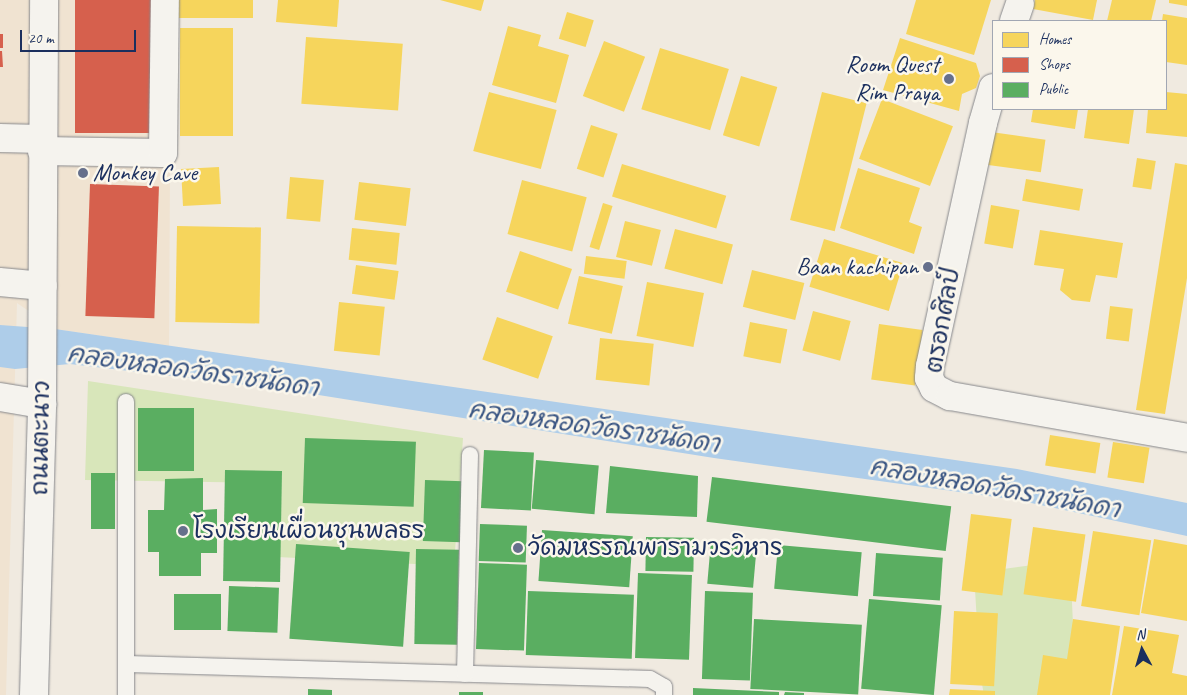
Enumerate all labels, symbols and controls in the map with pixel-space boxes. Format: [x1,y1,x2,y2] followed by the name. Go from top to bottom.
[22,20,139,52] scale bar
[992,20,1167,110] legend
[28,29,54,48] text: 20 m
[1039,30,1071,49] text: Homes
[845,51,939,107] place label: Room Quest Rim Praya
[1039,55,1070,74] text: Shops
[943,73,955,85] marker: Room Quest Rim Praya
[1039,80,1068,99] text: Public
[93,159,197,187] place label: Monkey Cave
[77,167,89,179] marker: Monkey Cave
[796,253,918,281] place label: Baan kachipan
[922,261,934,273] marker: Baan kachipan
[920,265,966,375] street label: ตรอกศิลป์
[66,339,320,403] water label: คลองหลอดวัดราชนัดดา
[26,380,56,496] street label: ถนนตะนาว
[467,395,721,459] water label: คลองหลอดวัดราชนัดดา
[868,451,1122,525] water label: คลองหลอดวัดราชนัดดา
[193,517,425,545] place label: โรงเรียนเผื่อนชุนพลธร
[177,525,189,537] marker: โรงเรียนเผื่อนชุนพลธร
[528,534,782,562] place label: วัดมหรรณพารามวรวิหาร
[512,542,524,554] marker: วัดมหรรณพารามวรวิหาร
[1117,625,1167,675] north arrow
[1135,626,1146,643] text: N

